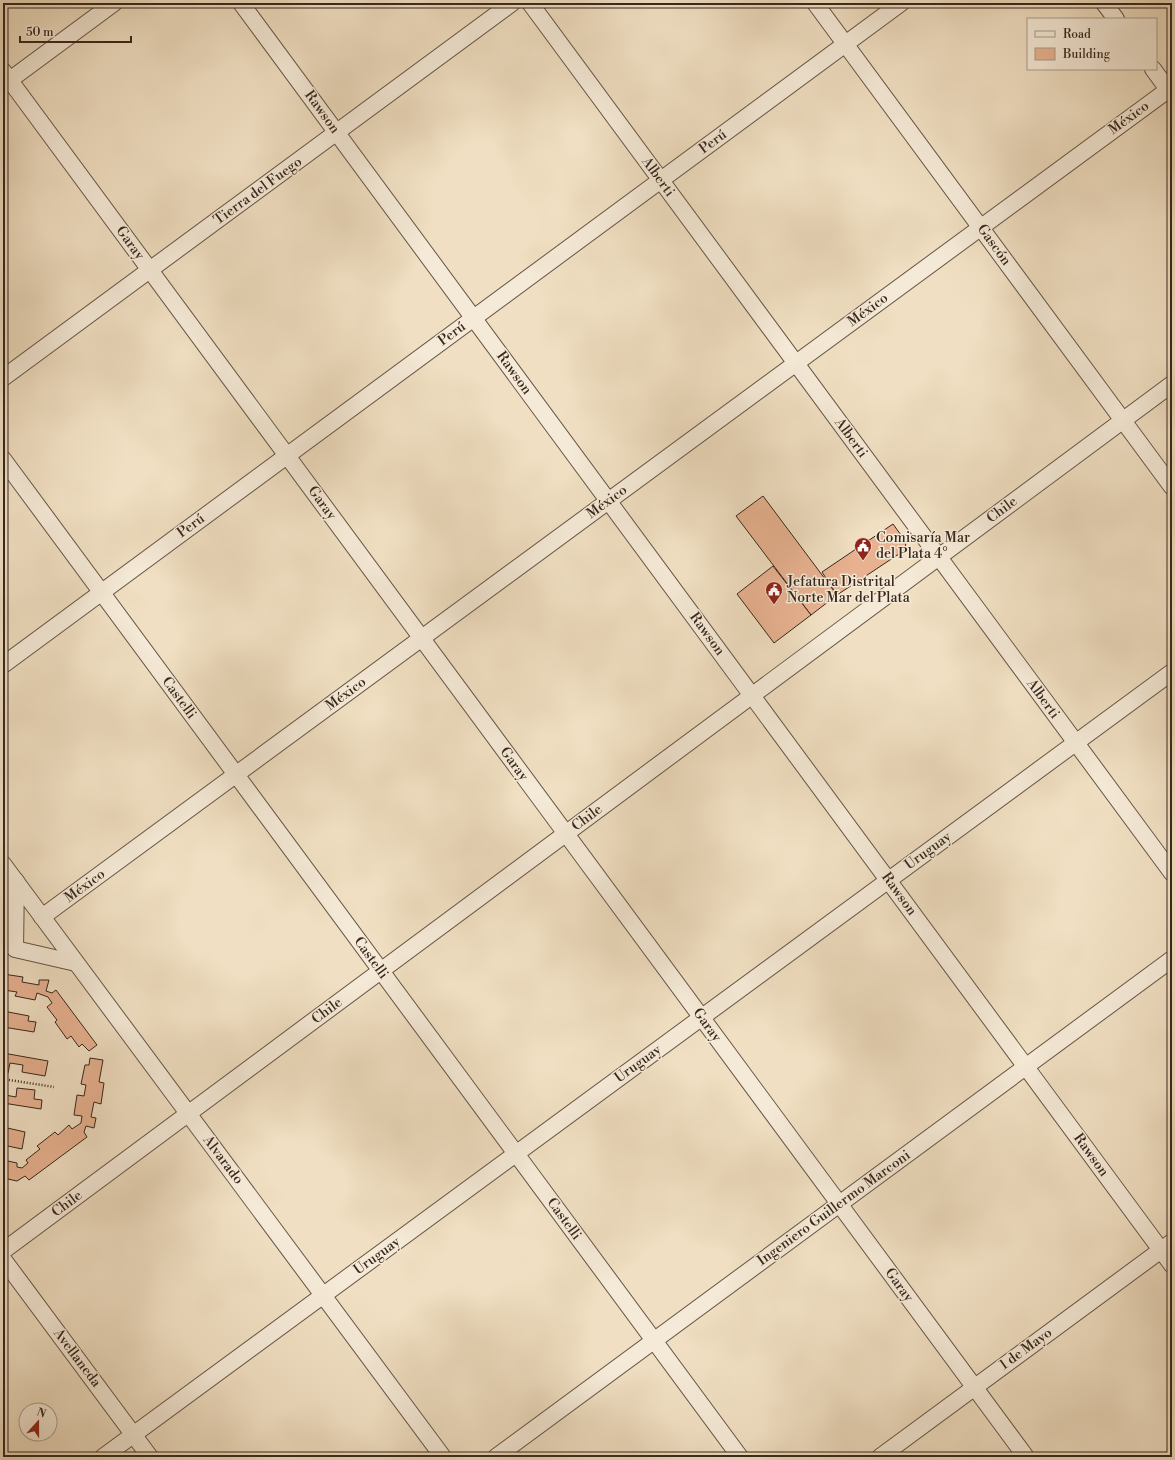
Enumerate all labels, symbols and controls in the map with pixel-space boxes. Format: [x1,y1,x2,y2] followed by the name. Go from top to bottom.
[20,18,131,44] scale bar
[1027,18,1157,70] legend
[26,25,54,40] text: 50 m
[1063,27,1091,42] text: Road
[1062,47,1111,62] text: Building
[300,87,344,138] street label: Rawson
[1105,97,1153,139] street label: México
[696,126,731,158] street label: Perú
[210,153,306,229] street label: Tierra del Fuego
[637,153,679,201] street label: Alberti
[973,221,1015,270] street label: Gascón
[112,223,148,263] street label: Garay
[844,289,892,331] street label: México
[435,318,470,350] street label: Perú
[492,348,536,399] street label: Rawson
[830,414,872,462] street label: Alberti
[583,481,631,523] street label: México
[304,483,340,523] street label: Garay
[983,493,1021,527] street label: Chile
[174,510,209,542] street label: Perú
[876,529,970,563] place label: Comisaría Mar del Plata 4°
[853,536,873,561] public building icon: Comisaría Mar del Plata 4°
[786,573,911,607] place label: Jefatura Distrital Norte Mar del Plata
[764,580,784,605] public building icon: Jefatura Distrital Norte Mar del Plata
[685,609,729,660] street label: Rawson
[158,673,201,723] street label: Castelli
[322,673,370,715] street label: México
[1022,675,1064,723] street label: Alberti
[496,744,532,784] street label: Garay
[568,801,606,835] street label: Chile
[901,828,955,874] street label: Uruguay
[61,865,109,907] street label: México
[877,869,921,920] street label: Rawson
[350,933,393,983] street label: Castelli
[308,994,346,1028] street label: Chile
[689,1005,725,1045] street label: Garay
[611,1041,665,1087] street label: Uruguay
[1069,1130,1113,1181] street label: Rawson
[198,1131,247,1188] street label: Alvarado
[754,1146,915,1270] street label: Ingeniero Guillermo Marconi
[48,1187,86,1221] street label: Chile
[543,1194,586,1244] street label: Castelli
[350,1233,404,1279] street label: Uruguay
[881,1265,917,1305] street label: Garay
[49,1324,105,1392] street label: Avellaneda
[996,1324,1056,1374] street label: 1 de Mayo
[18,1402,58,1442] north arrow
[35,1406,48,1422] text: N

